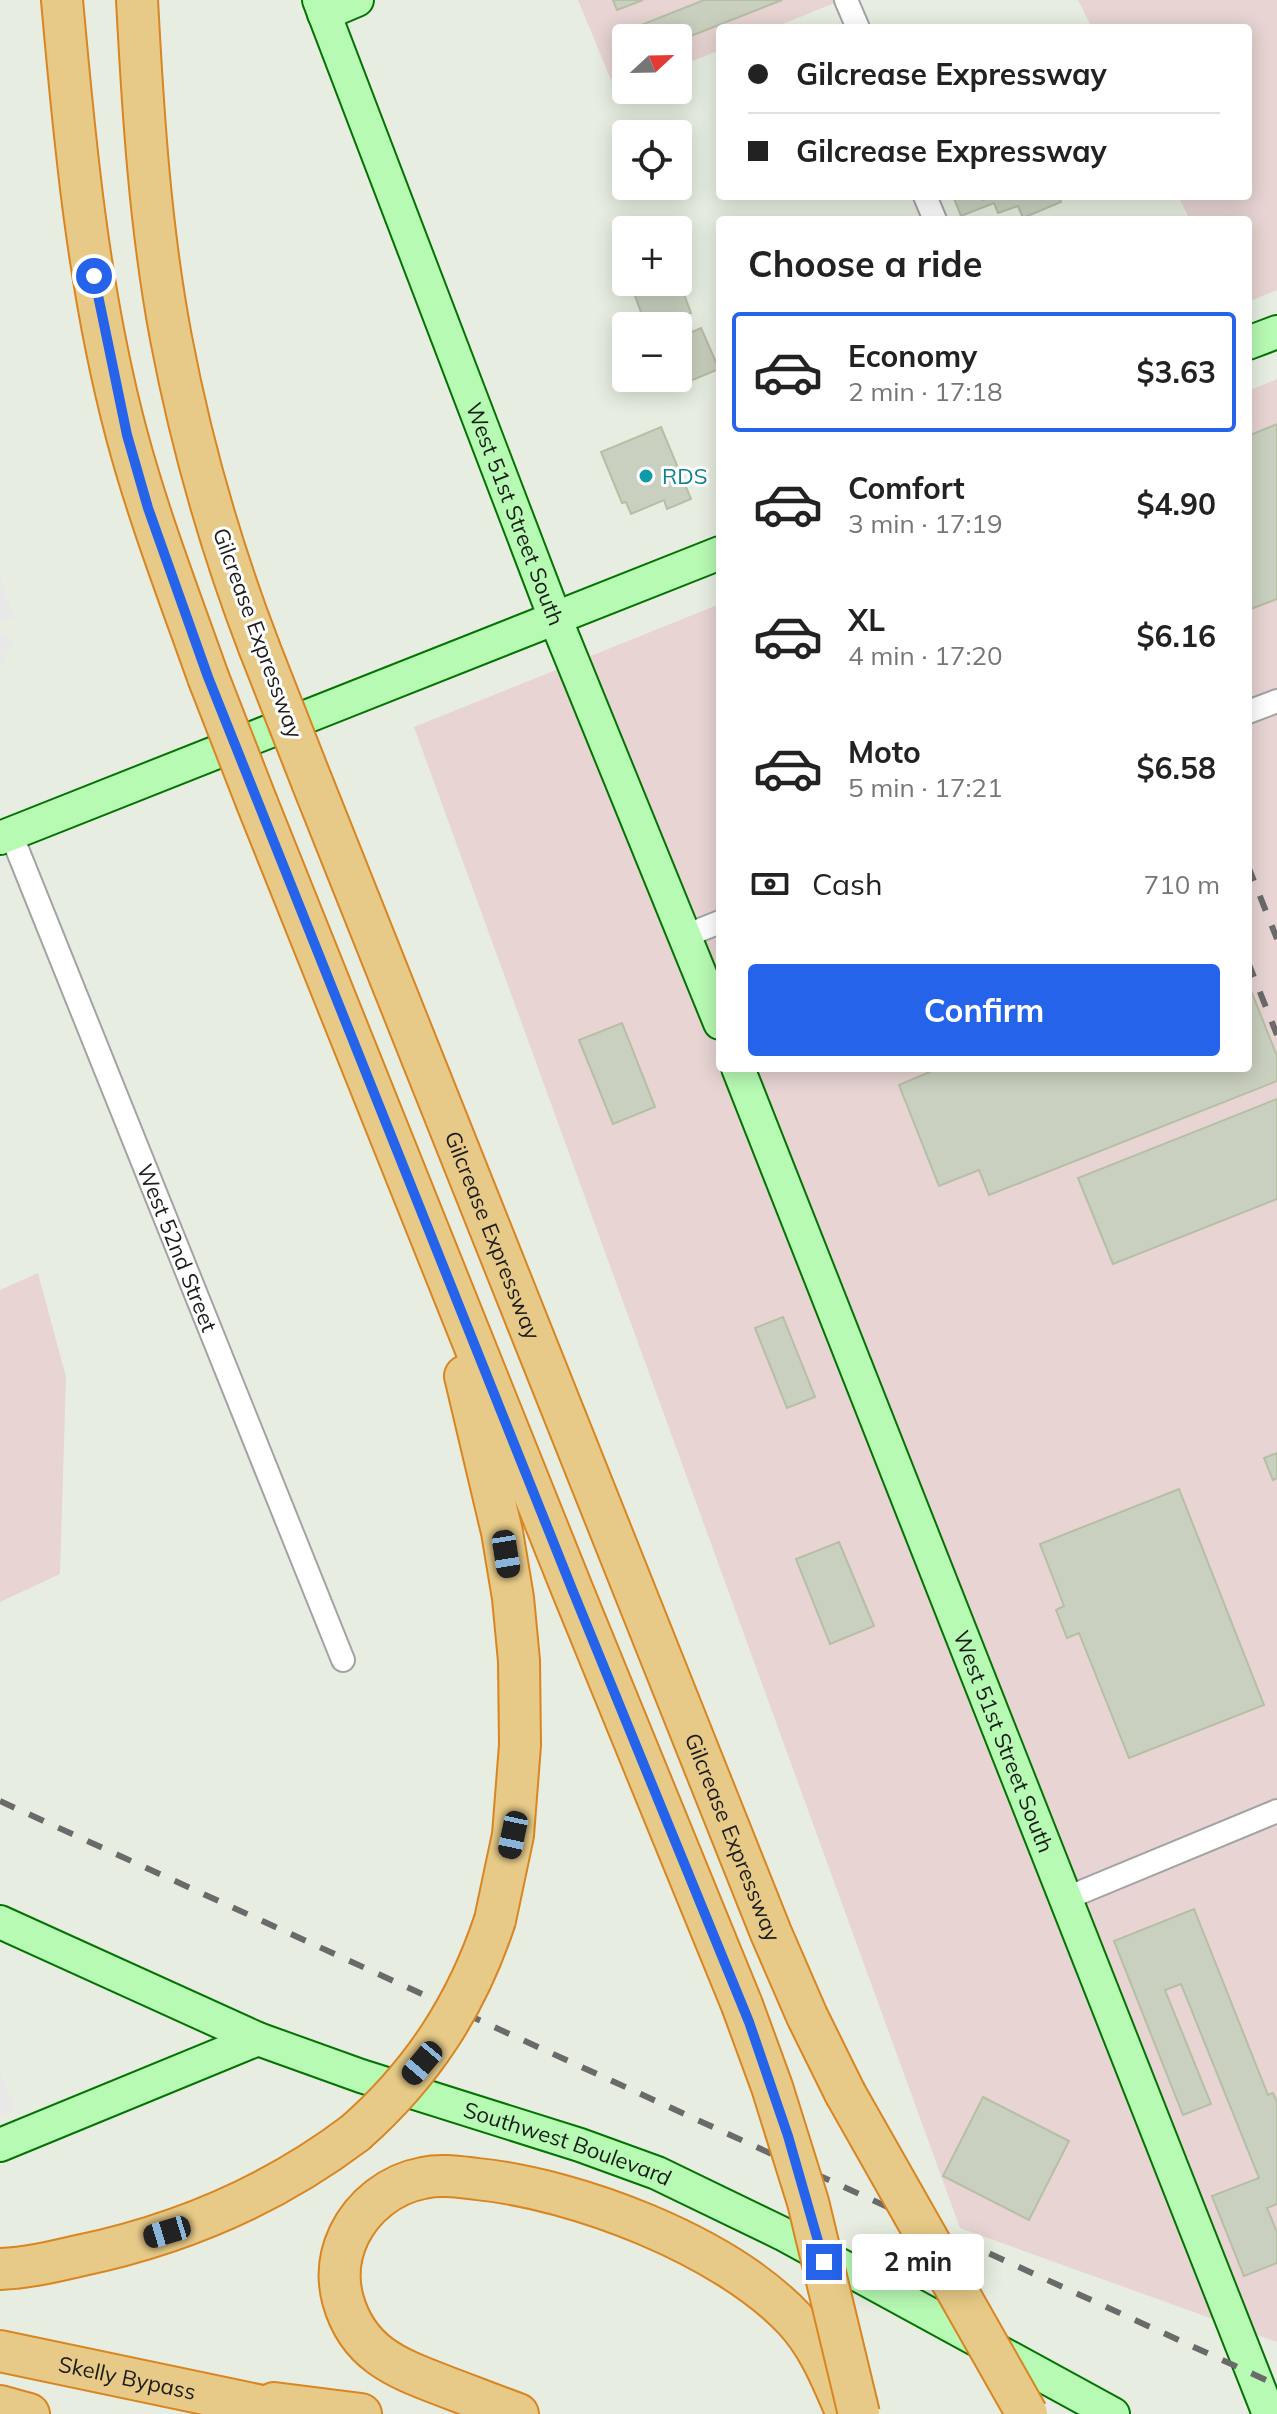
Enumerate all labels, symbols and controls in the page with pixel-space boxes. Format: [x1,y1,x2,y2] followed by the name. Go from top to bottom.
[612,24,692,104] north arrow
[612,24,692,392] map controls
[796,55,1107,93] text: Gilcrease Expressway
[612,120,692,200] button: locate
[796,132,1107,170] text: Gilcrease Expressway
[612,216,692,296] button: +
[748,241,982,286] text: Choose a ride
[76,258,112,294] route start
[612,312,692,392] button: −
[752,336,824,408] icon: car
[848,337,977,375] text: Economy
[1137,353,1216,391] text: $3.63
[848,375,1003,408] text: 2 min · 17:18
[460,398,570,629] street label: West 51st Street South
[662,462,707,490] place label: RDS
[637,467,655,485] marker: RDS
[752,468,824,540] icon: car
[848,469,965,507] text: Comfort
[1137,485,1216,523] text: $4.90
[848,507,1003,540] text: 3 min · 17:19
[207,524,309,742] street label: Gilcrease Expressway
[752,600,824,672] icon: car
[848,601,885,639] text: XL
[1137,617,1216,655] text: $6.16
[848,639,1003,672] text: 4 min · 17:20
[752,732,824,804] icon: car
[848,733,921,771] text: Moto
[1137,749,1216,787] text: $6.58
[848,771,1003,804] text: 5 min · 17:21
[748,862,792,906] icon: cash
[812,865,883,903] text: Cash
[1144,868,1220,901] text: 710 m
[748,964,1220,1056] button: Confirm
[439,1127,547,1344] street label: Gilcrease Expressway
[131,1160,224,1336] street label: West 52nd Street
[490,1528,522,1580] car
[947,1626,1060,1857] street label: West 51st Street South
[679,1729,787,1946] street label: Gilcrease Expressway
[496,1809,530,1861] car
[397,2037,447,2089] car
[460,2095,676,2192] street label: Southwest Boulevard
[141,2214,193,2250] car
[852,2234,984,2290] callout: 2 min
[806,2244,842,2280] route end
[884,2245,952,2278] text: 2 min
[56,2350,198,2406] street label: Skelly Bypass

